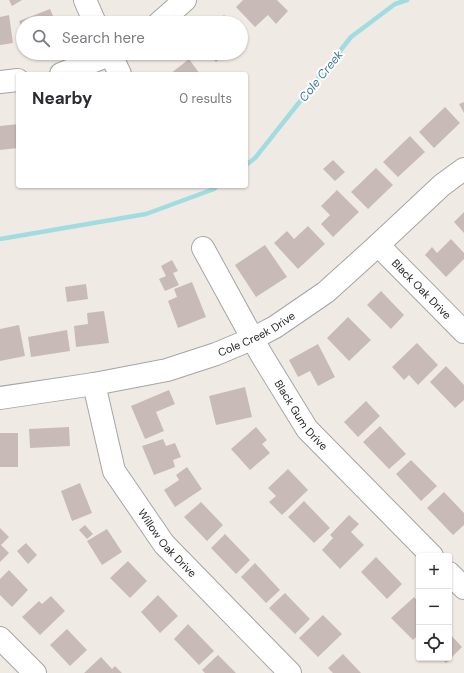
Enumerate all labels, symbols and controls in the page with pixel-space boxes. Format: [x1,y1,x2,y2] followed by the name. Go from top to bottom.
[16,16,248,60] search box
[30,27,52,49] icon: search
[62,28,145,48] text: Search here
[295,46,347,105] water label: Cole Creek
[32,87,92,109] text: Nearby
[179,90,232,107] text: 0 results
[389,256,454,322] street label: Black Oak Drive
[216,308,298,359] street label: Cole Creek Drive
[272,377,331,453] street label: Black Gum Drive
[135,506,200,580] street label: Willow Oak Drive
[416,553,452,661] map controls
[416,553,452,589] button: +
[416,589,452,625] button: −
[416,625,452,661] button: locate

